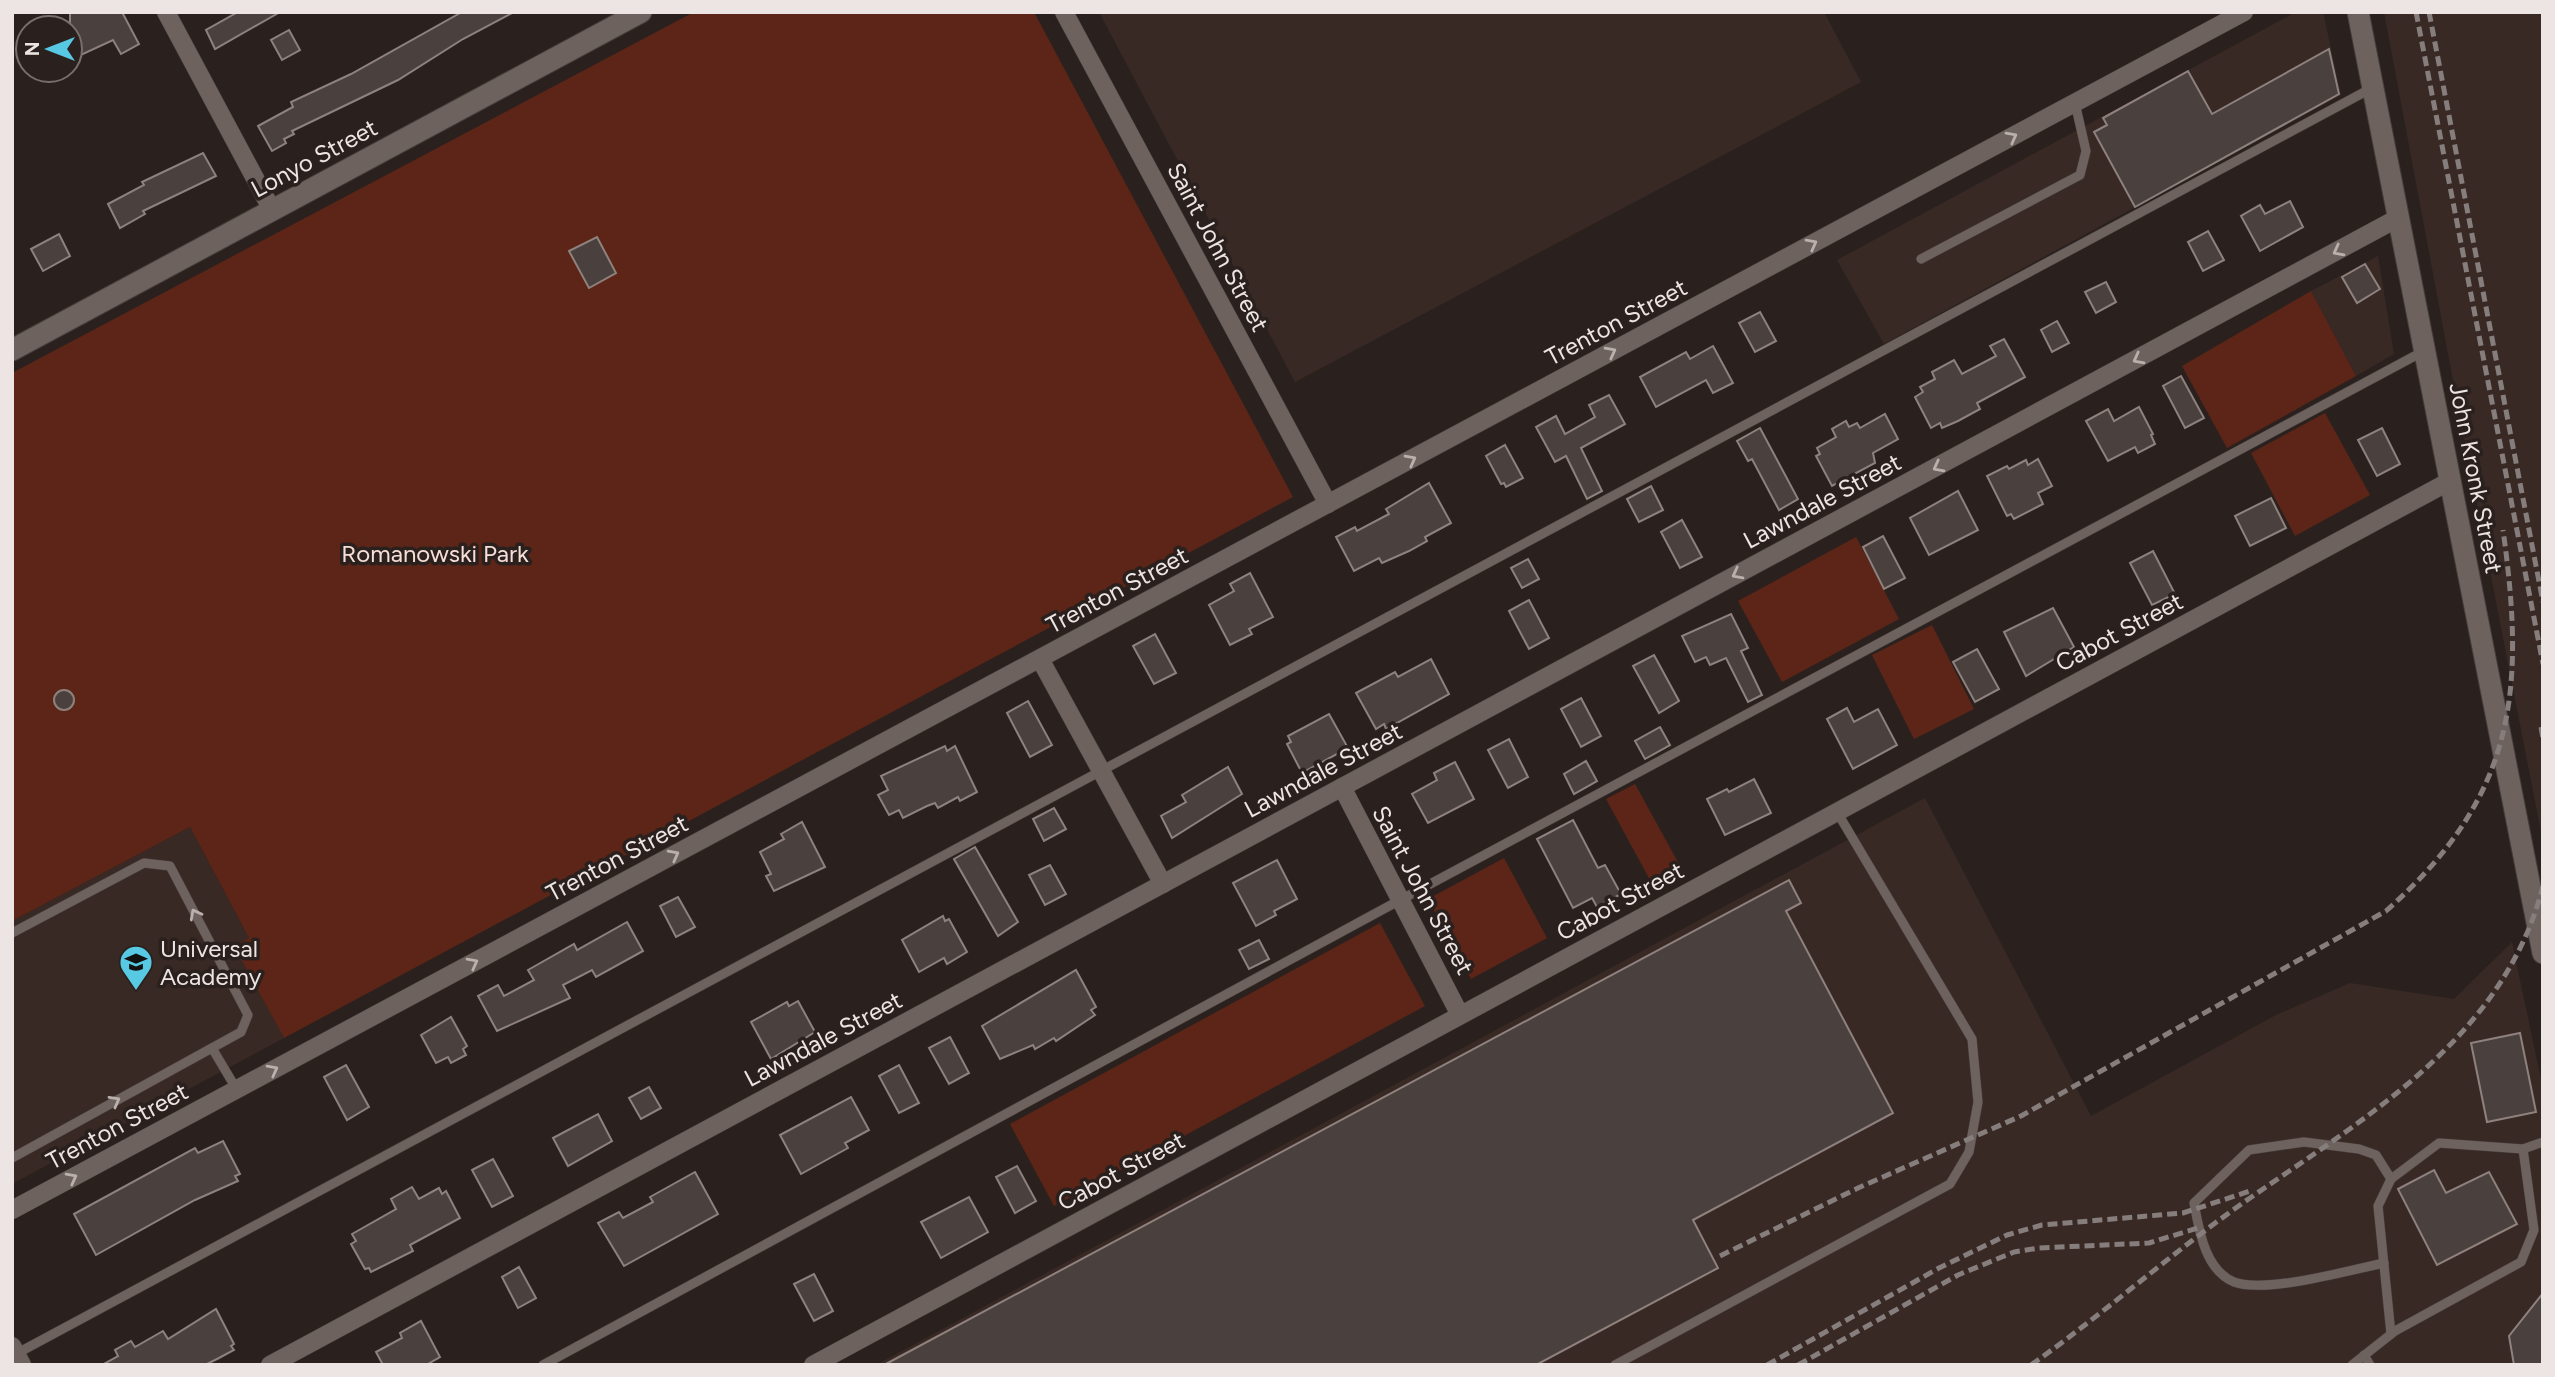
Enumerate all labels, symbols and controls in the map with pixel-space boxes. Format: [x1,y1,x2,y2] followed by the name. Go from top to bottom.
[14,14,84,84] north arrow
[21,42,44,56] text: N
[246,113,382,203] street label: Lonyo Street
[2005,132,2017,145] one-way arrow
[1161,158,1275,336] street label: Saint John Street
[1805,239,1817,253] one-way arrow
[2333,243,2345,256] one-way arrow
[1540,273,1692,371] street label: Trenton Street
[1604,347,1617,360] one-way arrow
[2133,350,2145,364] one-way arrow
[2443,380,2509,576] street label: John Kronk Street
[1738,447,1906,555] street label: Lawndale Street
[1404,454,1416,468] one-way arrow
[1932,458,1945,472] one-way arrow
[341,539,529,568] park label: Romanowski Park
[1041,541,1193,639] street label: Trenton Street
[1732,566,1744,580] one-way arrow
[2051,586,2187,678] street label: Cabot Street
[1239,716,1407,824] street label: Lawndale Street
[1366,801,1480,979] street label: Saint John Street
[541,809,693,907] street label: Trenton Street
[667,850,679,863] one-way arrow
[1552,855,1688,947] street label: Cabot Street
[190,909,203,921] one-way arrow
[160,934,262,991] place label: Universal Academy
[117,943,155,992] school or university icon: Universal Academy
[466,958,479,971] one-way arrow
[739,985,907,1093] street label: Lawndale Street
[266,1065,278,1079] one-way arrow
[41,1077,193,1175] street label: Trenton Street
[108,1096,120,1109] one-way arrow
[1053,1125,1189,1217] street label: Cabot Street
[65,1173,78,1186] one-way arrow

